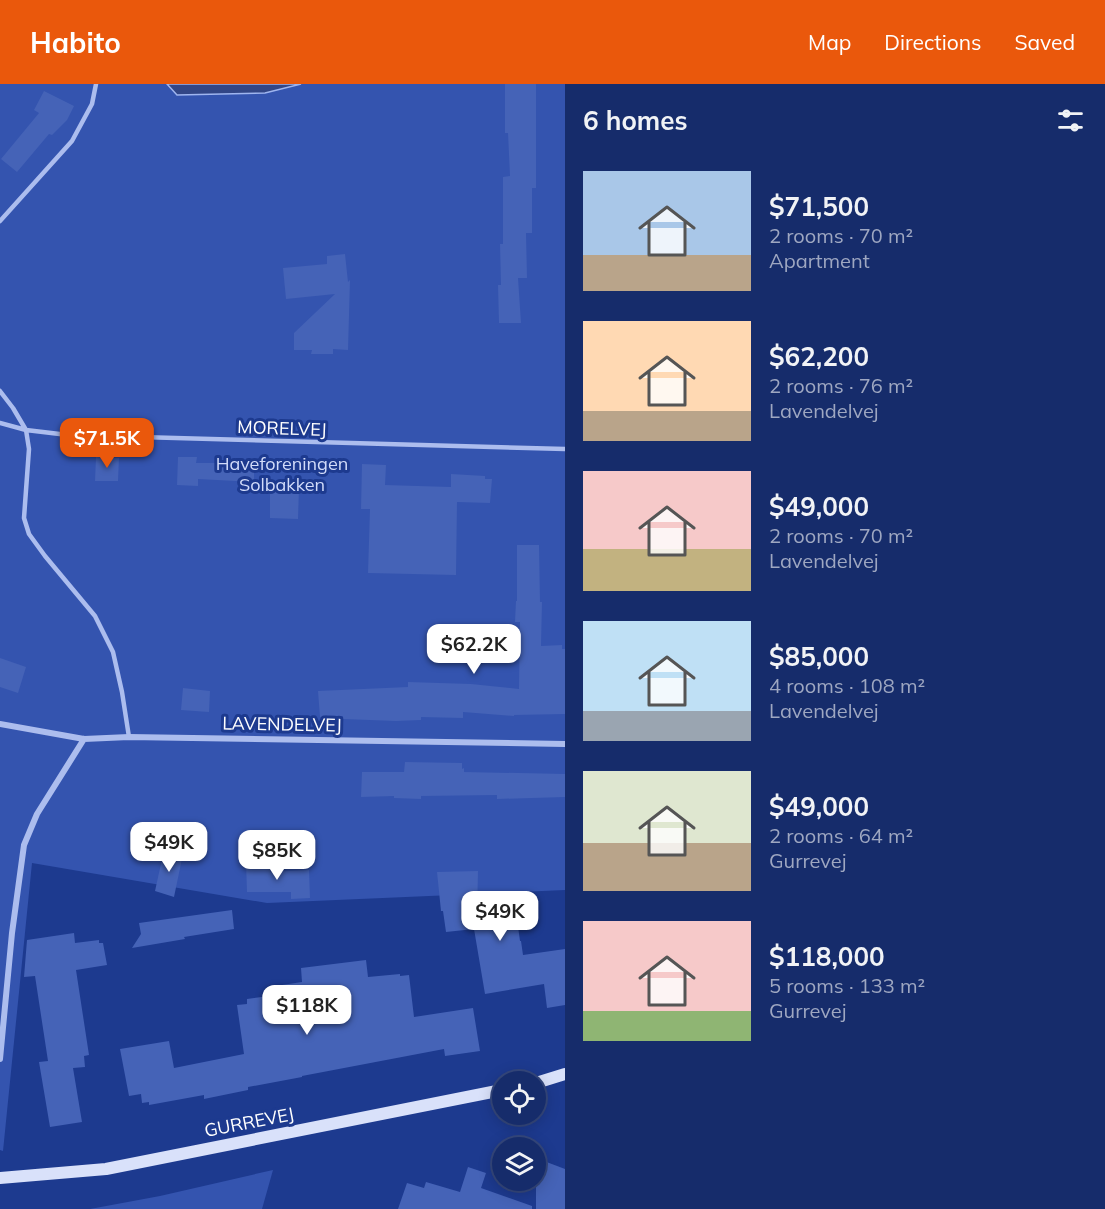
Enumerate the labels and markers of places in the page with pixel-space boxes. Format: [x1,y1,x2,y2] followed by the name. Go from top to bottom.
[58,418,156,469] pin: $71.5K
[425,624,523,675] pin: $62.2K
[133,822,205,873] pin: $49K
[241,830,313,881] pin: $85K
[464,891,536,942] pin: $49K
[265,985,349,1036] pin: $118K

